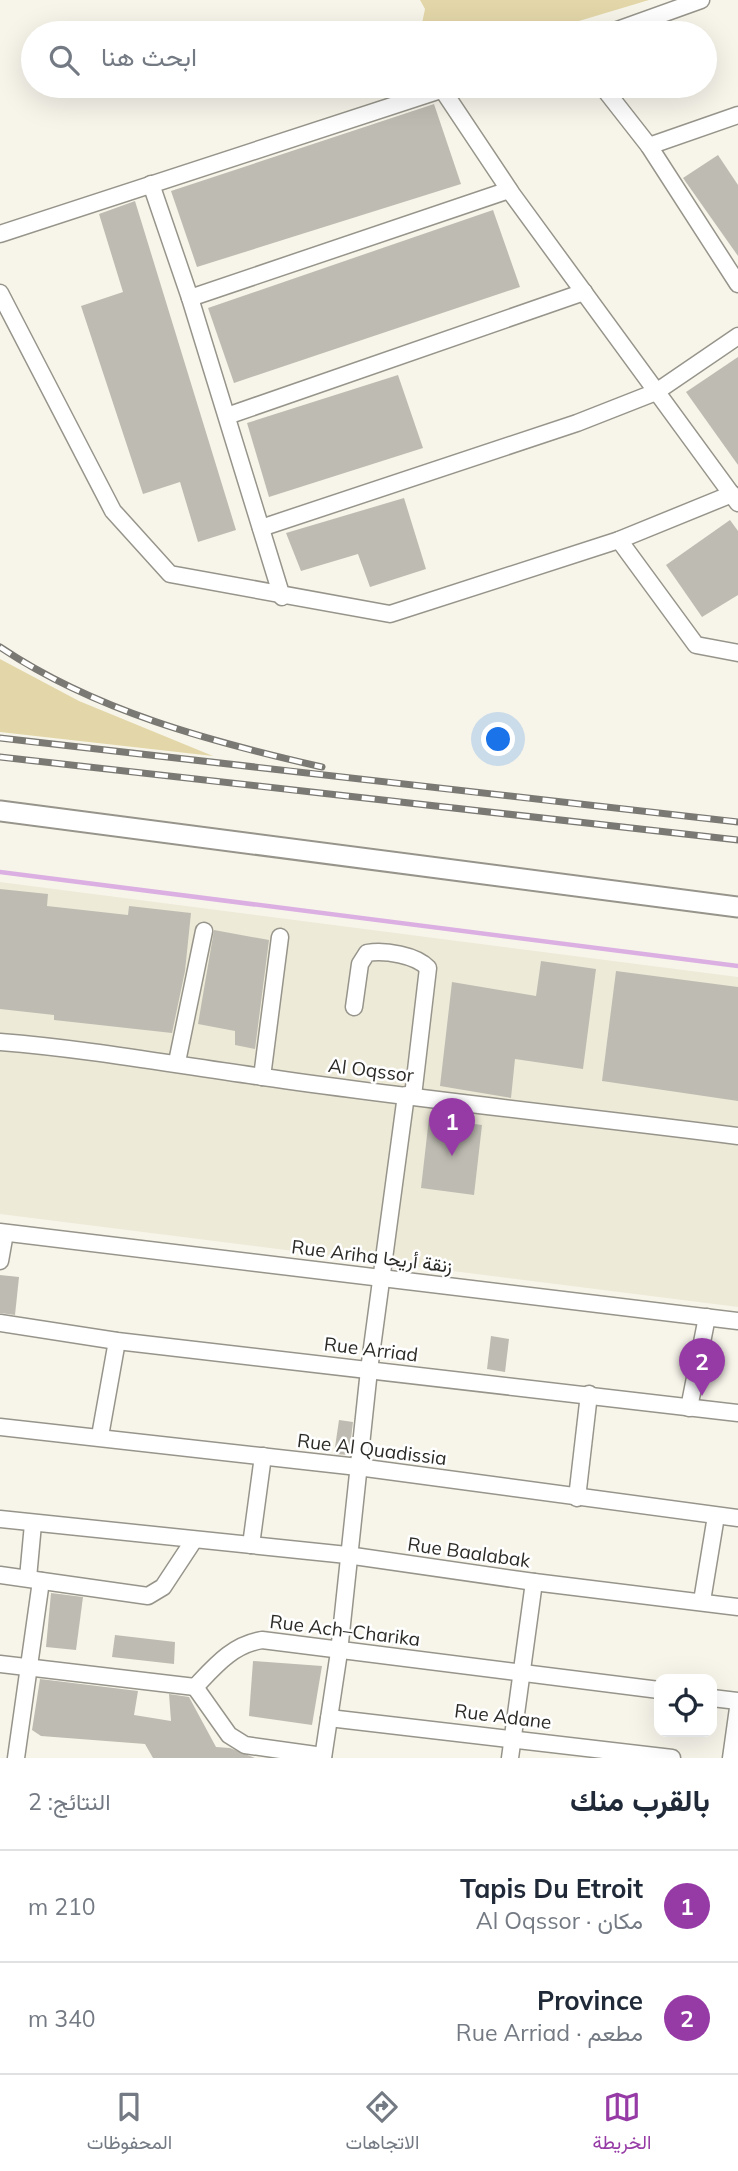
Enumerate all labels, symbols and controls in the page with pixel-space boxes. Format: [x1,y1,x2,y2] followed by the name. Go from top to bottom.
[21,21,717,98] search box
[101,40,197,73] text: ابحث هنا
[45,41,83,79] icon: search
[481,722,515,756] your location
[327,1053,415,1087] street label: Al Oqssor
[429,1098,475,1156] pin: 1
[290,1234,454,1278] street label: Rue Ariha زنقة أريحا
[323,1331,419,1367] street label: Rue Arriad
[679,1338,725,1396] pin: 2
[296,1428,448,1470] street label: Rue Al Quadissia
[406,1532,532,1573] street label: Rue Baalabak
[268,1609,422,1651] street label: Rue Ach–Charika
[654,1674,717,1737] map controls
[654,1674,717,1737] button: locate
[453,1698,553,1734] street label: Rue Adane
[570,1781,710,1819] text: بالقرب منك
[28,1787,110,1816] text: النتائج: 2
[460,1872,643,1905] text: Tapis Du Etroit
[28,1892,96,1921] text: 210 m
[680,1892,694,1921] text: 1
[476,1906,643,1935] text: مكان · Al Oqssor
[537,1984,643,2017] text: Province
[28,2004,96,2033] text: 340 m
[680,2004,694,2033] text: 2
[456,2018,643,2047] text: مطعم · Rue Arriad
[87,2088,172,2159] tab: المحفوظات
[346,2088,419,2159] tab: الاتجاهات
[593,2088,651,2159] tab: الخريطة

